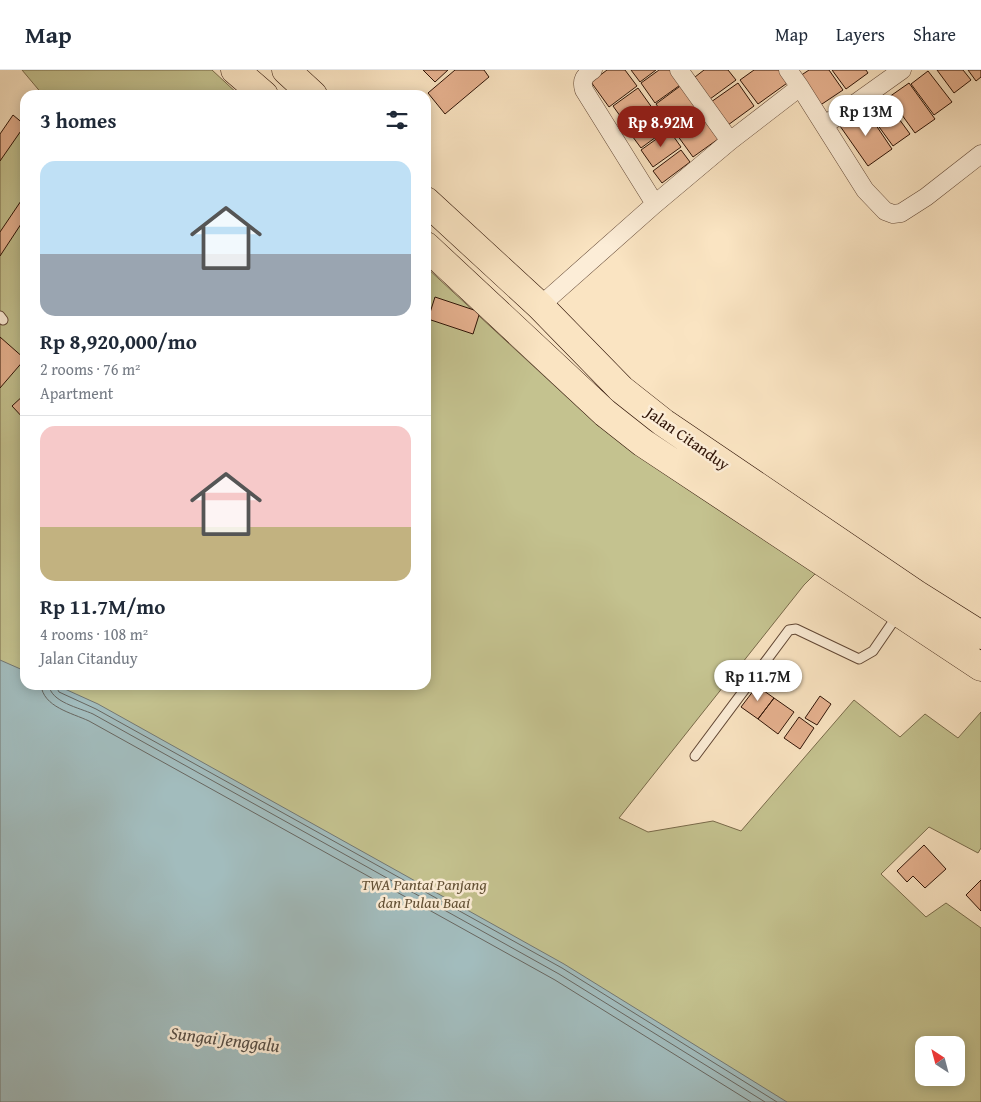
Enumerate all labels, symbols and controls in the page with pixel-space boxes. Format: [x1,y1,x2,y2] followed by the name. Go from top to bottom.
[25,17,72,52] text: Map
[775,21,808,48] text: Map
[836,21,885,48] text: Layers
[913,21,956,48] text: Share
[825,94,907,137] pin: Rp 13M
[840,99,892,123] text: Rp 13M
[40,105,116,136] text: 3 homes
[383,106,411,134] icon: filters
[609,106,713,148] pin: Rp 8.92M
[628,110,694,134] text: Rp 8.92M
[181,193,271,283] icon: home
[40,326,197,357] text: Rp 8,920,000/mo
[40,357,140,381] text: 2 rooms · 76 m²
[40,381,113,405] text: Apartment
[639,399,735,476] street label: Jalan Citanduy
[181,459,271,549] icon: home
[40,591,165,622] text: Rp 11.7M/mo
[40,622,148,646] text: 4 rooms · 108 m²
[40,646,138,670] text: Jalan Citanduy
[706,660,810,702] pin: Rp 11.7M
[725,664,791,688] text: Rp 11.7M
[361,872,487,914] park label: TWA Pantai Panjang dan Pulau Baai
[168,1019,282,1059] water label: Sungai Jenggalu
[915,1036,965,1086] north arrow
[915,1036,965,1086] map controls

